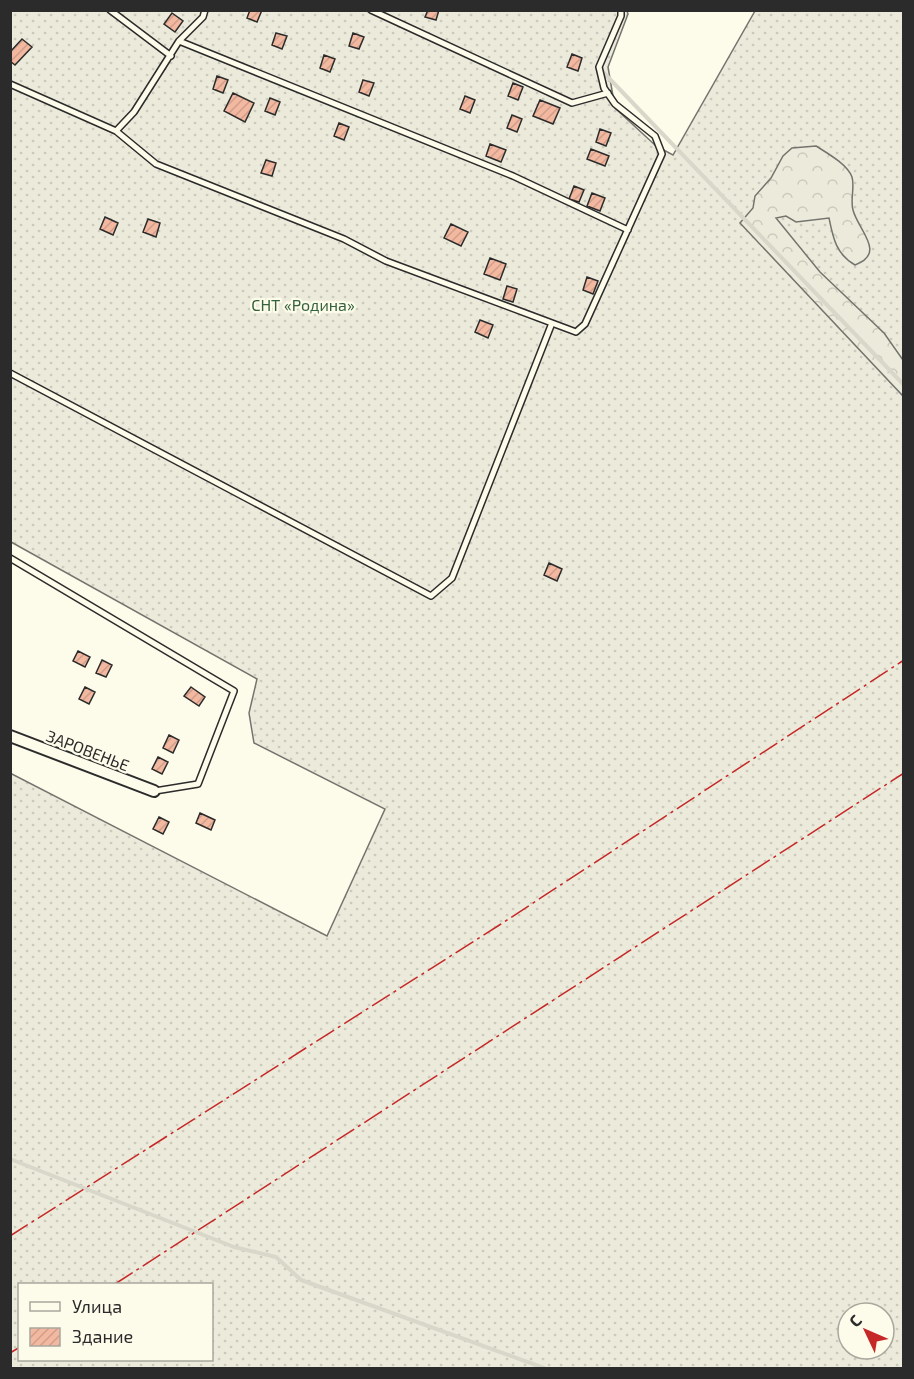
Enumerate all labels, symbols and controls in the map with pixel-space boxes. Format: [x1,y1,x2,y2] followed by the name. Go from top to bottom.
[251,295,355,314] park label: СНТ «Родина»
[44,726,132,774] street label: ЗАРОВЕНЬЕ
[18,1283,213,1361] legend
[72,1295,122,1317] text: Улица
[836,1301,896,1361] north arrow
[845,1310,865,1330] text: С
[72,1325,133,1347] text: Здание

